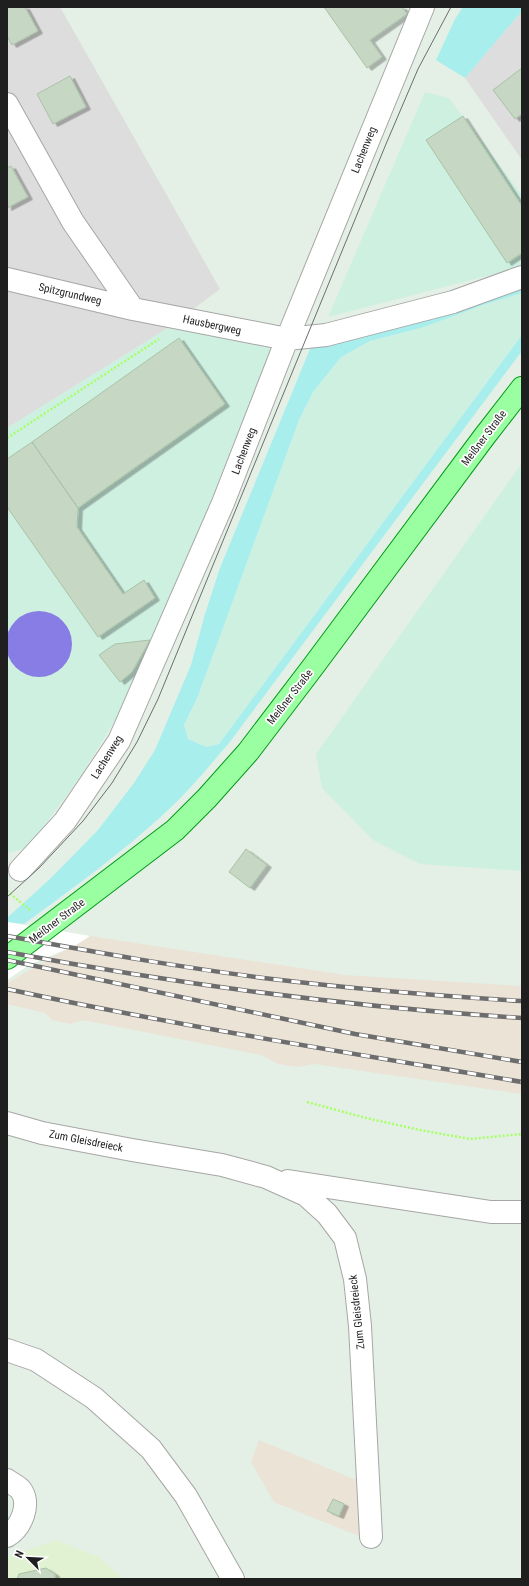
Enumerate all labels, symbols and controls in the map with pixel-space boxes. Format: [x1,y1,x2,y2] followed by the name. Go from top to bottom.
[349,125,379,175] street label: Lachenweg
[37,280,103,308] street label: Spitzgrundweg
[182,312,242,338] street label: Hausbergweg
[459,408,509,468] street label: Meißner Straße
[229,426,259,476] street label: Lachenweg
[264,667,316,727] street label: Meißner Straße
[88,733,126,781] street label: Lachenweg
[27,896,87,946] street label: Meißner Straße
[48,1127,124,1155] street label: Zum Gleisdreieck
[347,1274,367,1350] street label: Zum Gleisdreieck
[8,1538,48,1578] north arrow
[12,1548,27,1560] text: N

